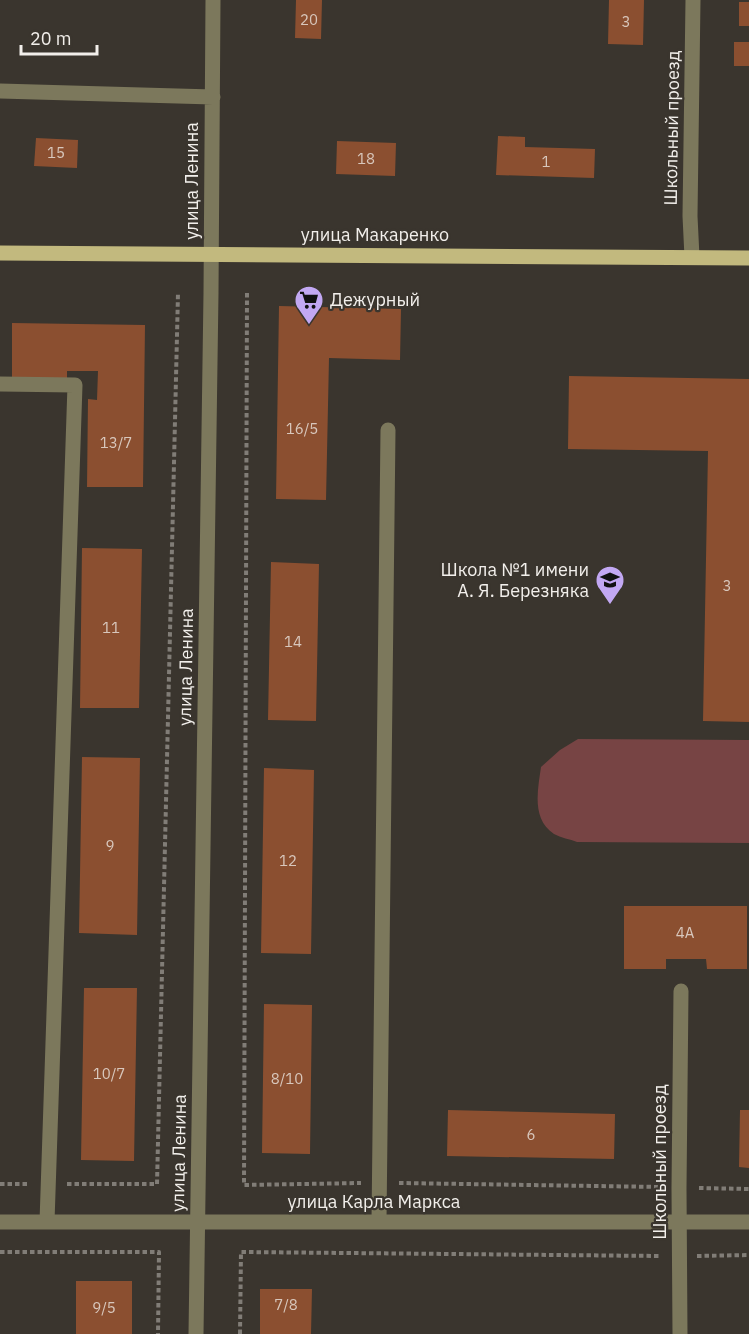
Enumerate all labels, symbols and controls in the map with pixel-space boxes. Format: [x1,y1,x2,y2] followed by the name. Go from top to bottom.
[300,10,318,29] house number: 20
[621,12,631,31] house number: 3
[21,18,98,56] scale bar
[30,27,72,50] text: 20 m
[659,50,684,206] street label: Школьный проезд
[180,122,203,240] street label: улица Ленина
[47,143,65,162] house number: 15
[357,149,375,168] house number: 18
[541,152,551,171] house number: 1
[301,223,449,246] street label: улица Макаренко
[293,284,325,326] supermarket icon: Дежурный
[330,288,420,311] place label: Дежурный
[286,419,318,438] house number: 16/5
[100,433,132,452] house number: 13/7
[440,558,589,602] place label: Школа №1 имени А. Я. Березняка
[594,564,626,606] school or university icon: Школа №1 имени А. Я. Березняка
[722,576,732,595] house number: 3
[173,608,198,726] street label: улица Ленина
[102,618,120,637] house number: 11
[284,632,302,651] house number: 14
[105,836,115,855] house number: 9
[279,851,297,870] house number: 12
[676,923,695,942] house number: 4А
[93,1064,125,1083] house number: 10/7
[271,1069,303,1088] house number: 8/10
[648,1084,671,1240] street label: Школьный проезд
[166,1094,191,1212] street label: улица Ленина
[526,1125,536,1144] house number: 6
[288,1190,461,1213] street label: улица Карла Маркса
[274,1295,298,1314] house number: 7/8
[92,1298,116,1317] house number: 9/5

